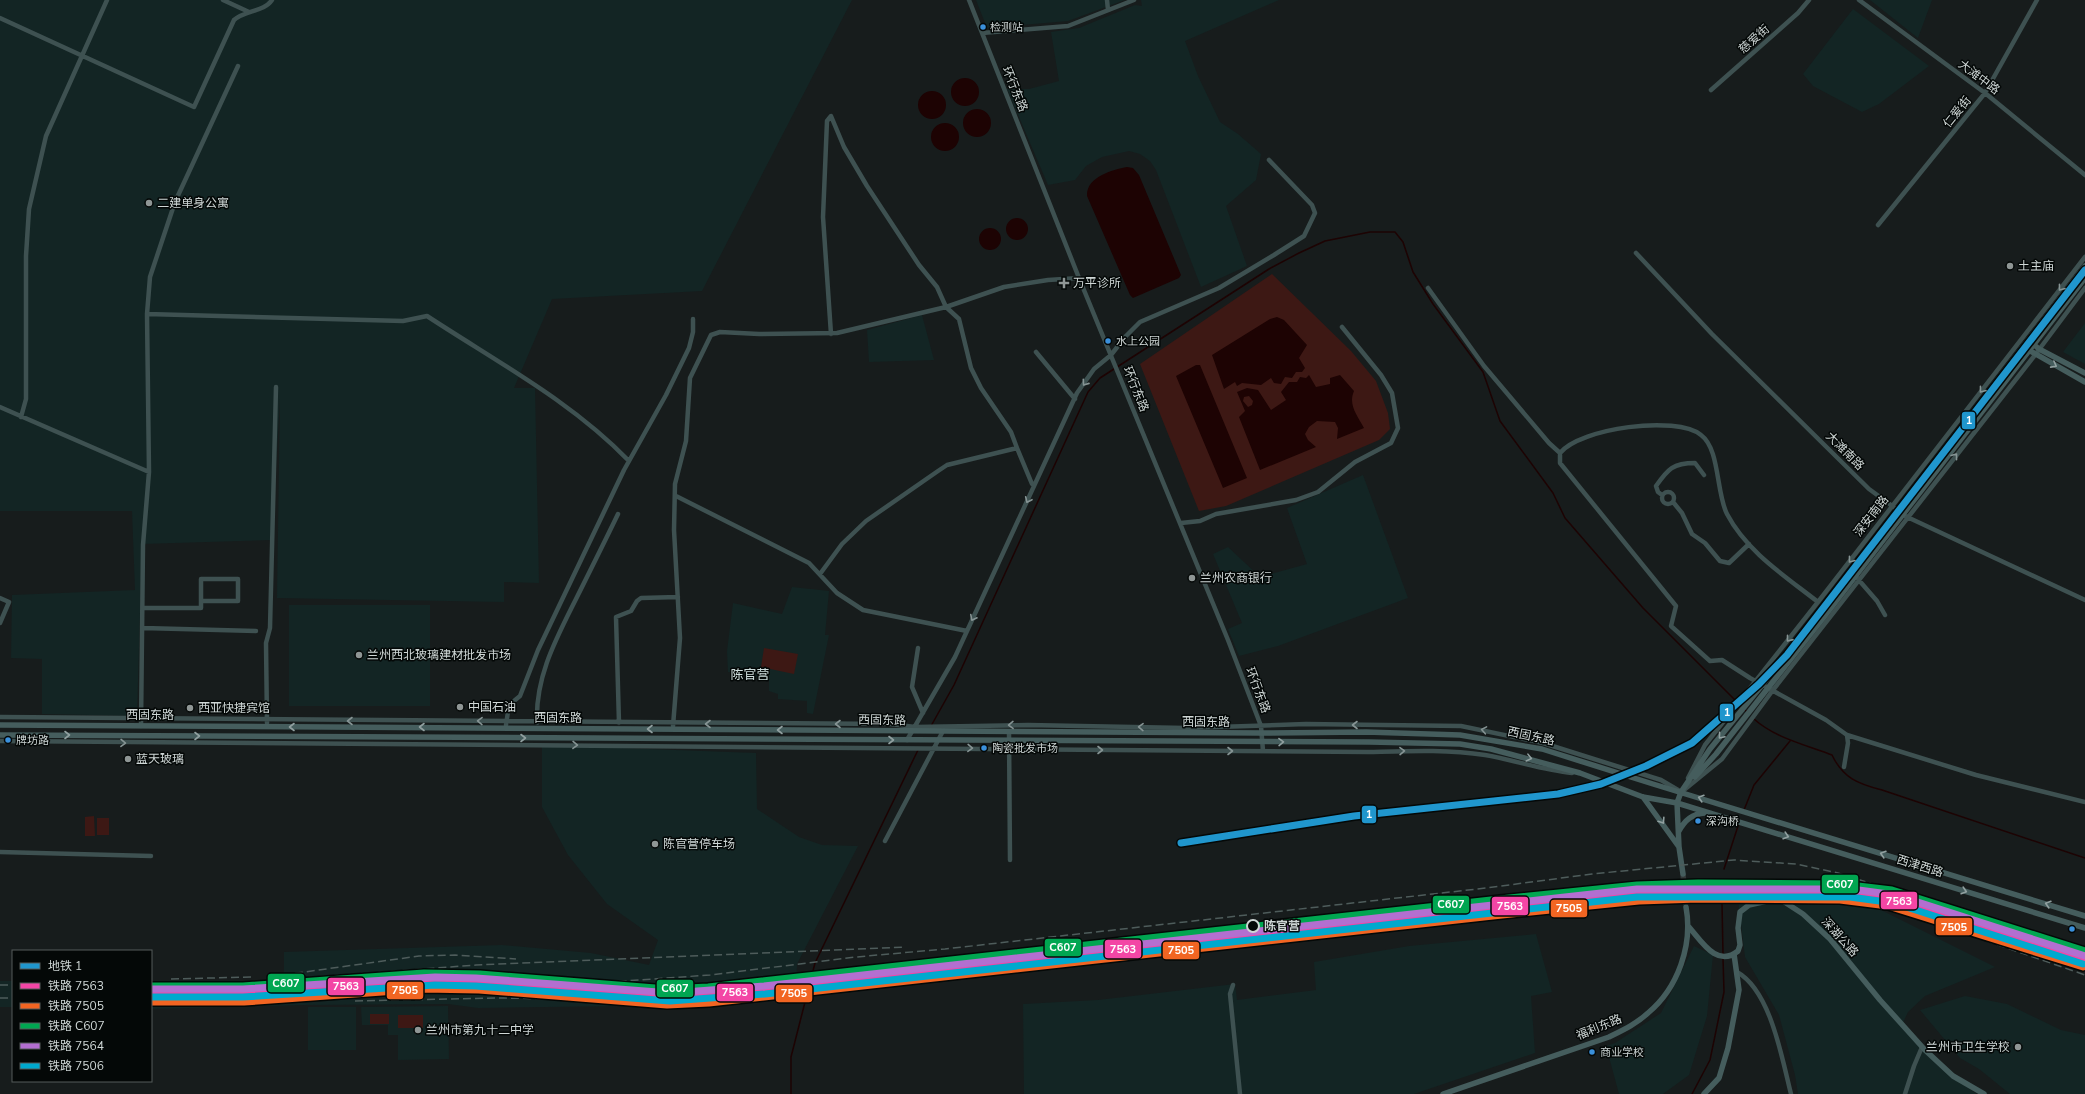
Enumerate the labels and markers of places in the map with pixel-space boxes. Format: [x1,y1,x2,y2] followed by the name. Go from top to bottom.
[990,20,1023,35] place label: 检测站
[978,22,988,32] marker: 检测站
[157,195,229,211] place label: 二建单身公寓
[144,198,154,208] marker: 二建单身公寓
[2018,258,2054,274] place label: 土主庙
[2005,261,2015,271] marker: 土主庙
[1073,275,1121,291] place label: 万平诊所
[1058,277,1070,289] marker: 万平诊所
[1116,334,1160,349] place label: 水上公园
[1103,336,1113,346] marker: 水上公园
[1200,570,1272,586] place label: 兰州农商银行
[1187,573,1197,583] marker: 兰州农商银行
[367,647,511,663] place label: 兰州西北玻璃建材批发市场
[354,650,364,660] marker: 兰州西北玻璃建材批发市场
[468,699,516,715] place label: 中国石油
[198,700,270,716] place label: 西亚快捷宾馆
[455,702,465,712] marker: 中国石油
[185,703,195,713] marker: 西亚快捷宾馆
[16,733,49,748] place label: 牌坊路
[3,735,13,745] marker: 牌坊路
[992,741,1058,756] place label: 陶瓷批发市场
[979,743,989,753] marker: 陶瓷批发市场
[136,751,184,767] place label: 蓝天玻璃
[123,754,133,764] marker: 蓝天玻璃
[1706,814,1739,829] place label: 深沟桥
[1693,816,1703,826] marker: 深沟桥
[663,836,735,852] place label: 陈官营停车场
[650,839,660,849] marker: 陈官营停车场
[1264,918,1300,934] place label: 陈官营
[1246,919,1260,933] marker: 陈官营
[2067,924,2077,934] unlabelled marker
[426,1022,534,1038] place label: 兰州市第九十二中学
[413,1025,423,1035] marker: 兰州市第九十二中学
[1926,1039,2010,1055] place label: 兰州市卫生学校
[2013,1042,2023,1052] marker: 兰州市卫生学校
[1600,1045,1644,1060] place label: 商业学校
[1587,1047,1597,1057] marker: 商业学校

